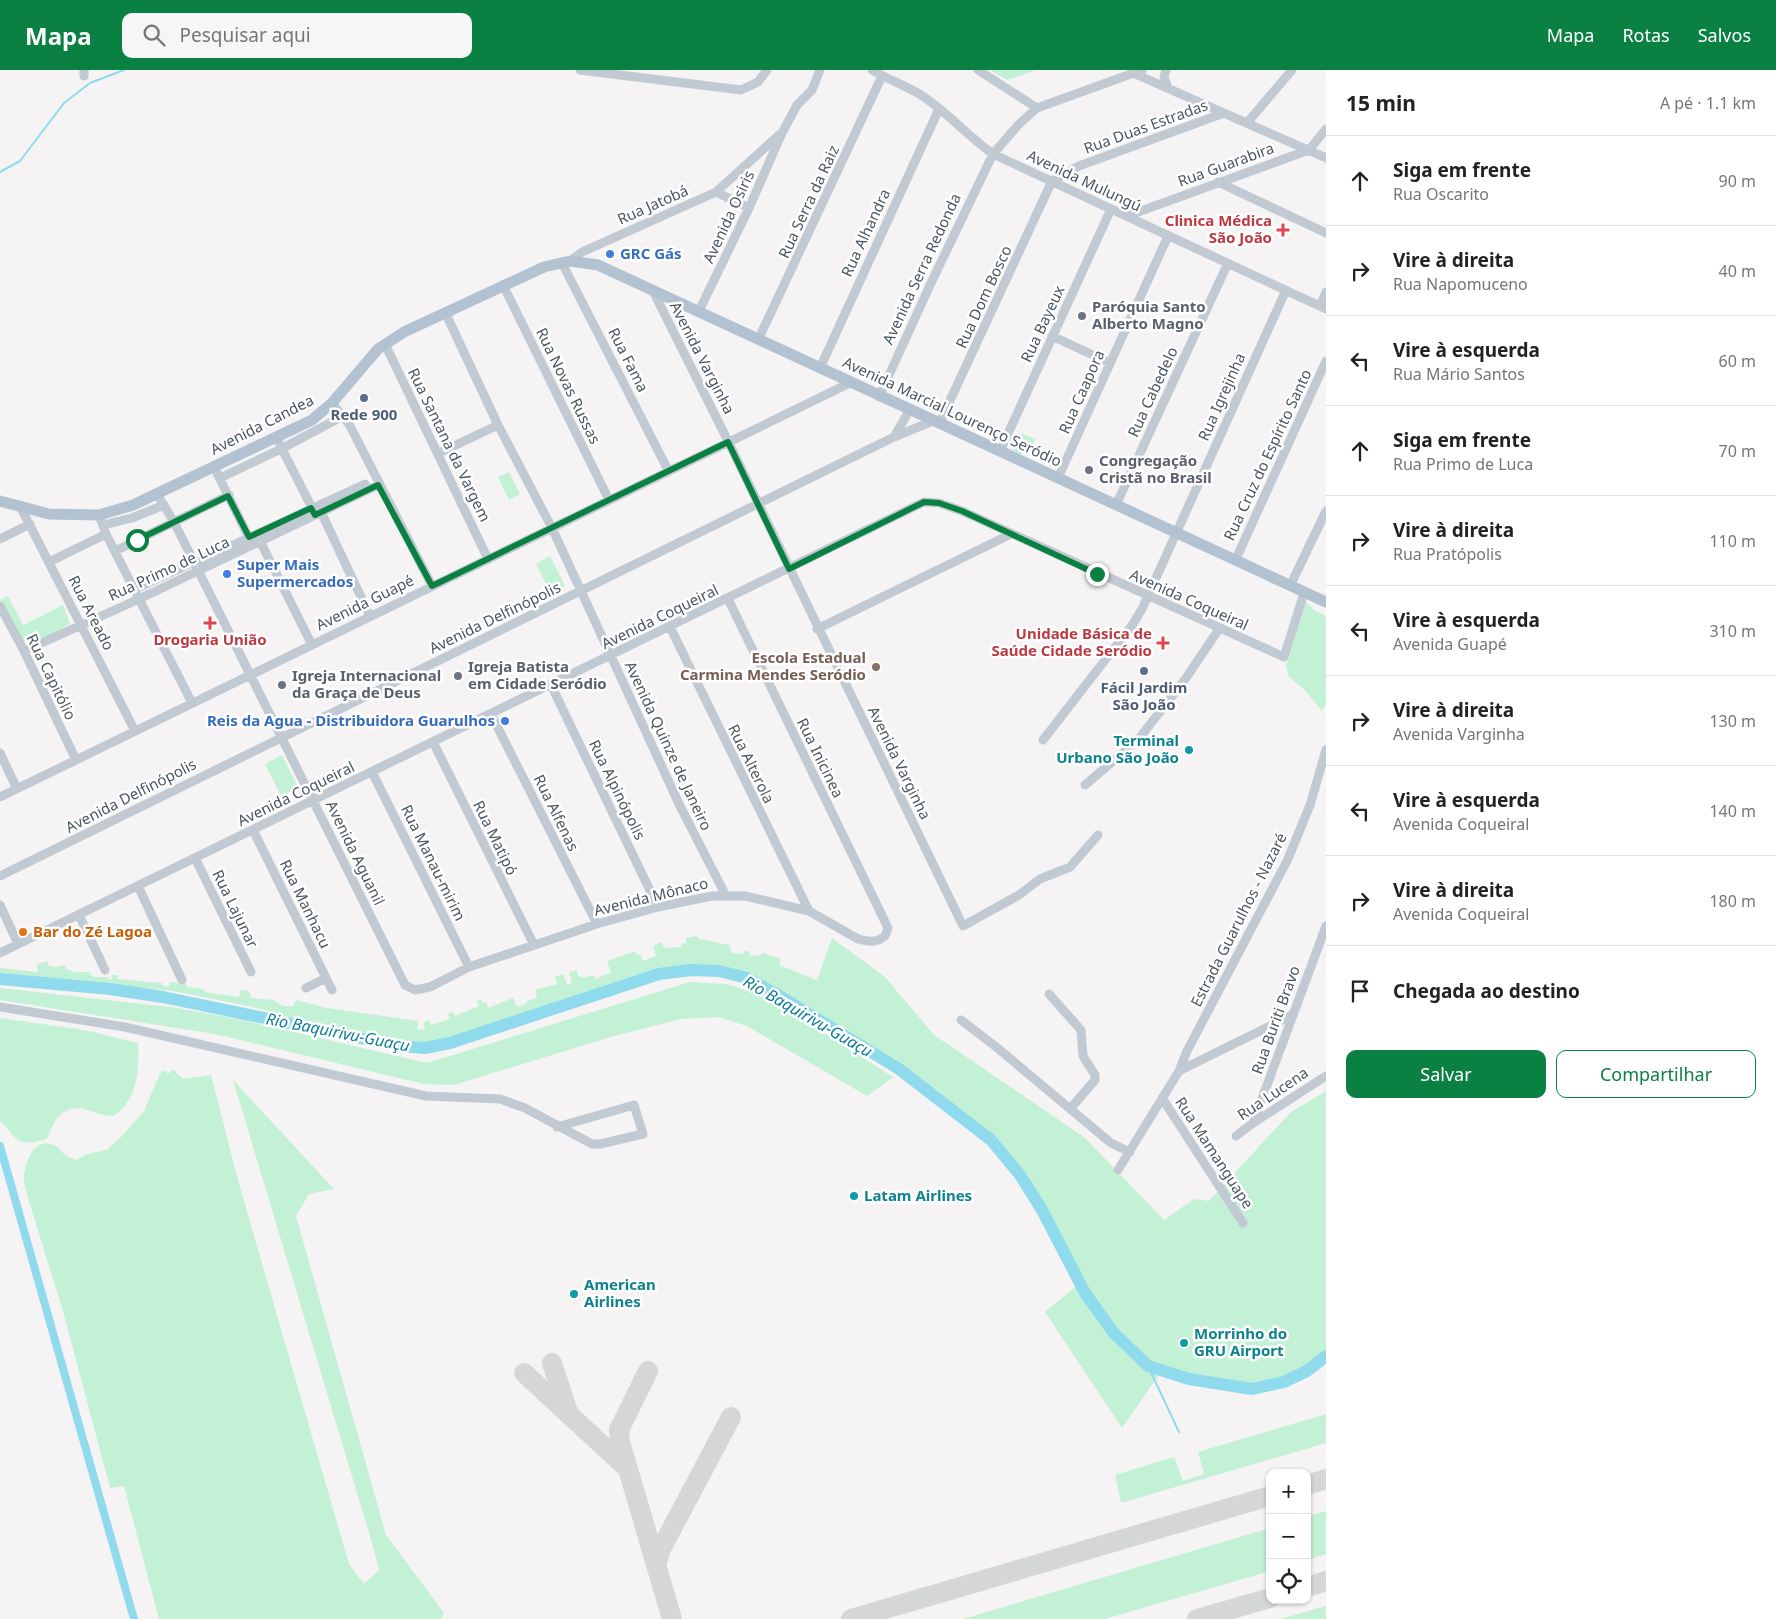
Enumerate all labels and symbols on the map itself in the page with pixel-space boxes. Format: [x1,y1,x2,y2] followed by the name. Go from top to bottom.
[1081,94,1210,158] street label: Rua Duas Estradas
[1175,137,1277,191] street label: Rua Guarabira
[773,142,843,261] street label: Rua Serra da Raiz
[1024,145,1145,215] street label: Avenida Mulungú
[698,167,758,266] street label: Avenida Osiris
[614,180,691,229] street label: Rua Jatobá
[836,185,894,280] street label: Rua Alhandra
[877,190,965,347] street label: Avenida Serra Redonda
[1165,210,1272,247] place label: Clinica Médica São João
[1276,223,1290,237] marker: Clinica Médica São João
[951,242,1016,351] street label: Rua Dom Bosco
[620,243,682,263] place label: GRC Gás
[604,248,616,260] marker: GRC Gás
[1016,282,1069,365] street label: Rua Bayeux
[1092,296,1206,333] place label: Paróquia Santo Alberto Magno
[666,298,740,417] street label: Avenida Varginha
[1076,310,1088,322] marker: Paróquia Santo Alberto Magno
[532,324,606,447] street label: Rua Novas Russas
[604,324,654,395] street label: Rua Fama
[1123,343,1182,440] street label: Rua Cabedelo
[1054,346,1108,437] street label: Rua Caapora
[1193,349,1249,444] street label: Rua Igrejinha
[840,351,1065,471] street label: Avenida Marcial Lourenço Seródio
[404,364,496,525] street label: Rua Santana da Vargem
[1219,366,1316,543] street label: Rua Cruz do Espírito Santo
[206,389,317,459] street label: Avenida Candea
[358,392,370,404] marker: Rede 900
[331,404,398,424] place label: Rede 900
[1099,450,1212,487] place label: Congregação Cristã no Brasil
[1083,464,1095,476] marker: Congregação Cristã no Brasil
[126,529,149,552] route start
[105,531,232,605] street label: Rua Primo de Luca
[237,554,353,591] place label: Super Mais Supermercados
[1086,563,1109,586] route end
[1127,564,1252,634] street label: Avenida Coqueiral
[221,568,233,580] marker: Super Mais Supermercados
[312,570,417,634] street label: Avenida Guapé
[64,572,119,653] street label: Rua Areado
[425,576,564,658] street label: Avenida Delfinópolis
[598,579,721,653] street label: Avenida Coqueiral
[204,617,216,629] marker: Drogaria União
[991,623,1152,660] place label: Unidade Básica de Saúde Cidade Seródio
[153,629,267,649] place label: Drogaria União
[22,630,81,723] street label: Rua Capitólio
[1156,636,1170,650] marker: Unidade Básica de Saúde Cidade Seródio
[680,647,866,684] place label: Escola Estadual Carmina Mendes Seródio
[468,656,607,693] place label: Igreja Batista em Cidade Seródio
[621,658,717,833] street label: Avenida Quinze de Janeiro
[870,661,882,673] marker: Escola Estadual Carmina Mendes Seródio
[292,665,441,702] place label: Igreja Internacional da Graça de Deus
[1138,665,1150,677] marker: Fácil Jardim São João
[452,670,464,682] marker: Igreja Batista em Cidade Seródio
[1101,677,1187,714] place label: Fácil Jardim São João
[276,679,288,691] marker: Igreja Internacional da Graça de Deus
[864,703,936,822] street label: Avenida Varginha
[207,710,495,730] place label: Reis da Agua - Distribuidora Guarulhos
[793,714,849,801] street label: Rua Inicinea
[499,715,511,727] marker: Reis da Agua - Distribuidora Guarulhos
[724,721,780,806] street label: Rua Alterola
[1056,730,1179,767] place label: Terminal Urbano São João
[585,736,651,843] street label: Rua Alpinópolis
[1183,744,1195,756] marker: Terminal Urbano São João
[62,753,199,837] street label: Avenida Delfinópolis
[234,756,357,830] street label: Avenida Coqueiral
[530,771,584,854] street label: Rua Alfenas
[322,797,390,908] street label: Avenida Aguanil
[469,797,523,878] street label: Rua Matipó
[397,801,471,924] street label: Rua Manau-mirim
[1185,829,1291,1010] street label: Estrada Guarulhos - Nazaré
[276,856,336,951] street label: Rua Manhacu
[208,866,263,951] street label: Rua Lajunar
[592,872,710,920] street label: Avenida Mônaco
[33,921,152,941] place label: Bar do Zé Lagoa
[17,926,29,938] marker: Bar do Zé Lagoa
[1246,963,1304,1077] street label: Rua Buriti Bravo
[739,970,877,1062] water label: Rio Baquirivu-Guaçu
[264,1007,412,1057] water label: Rio Baquirivu-Guaçu
[1233,1062,1312,1124] street label: Rua Lucena
[1171,1093,1258,1212] street label: Rua Mamanguape
[864,1185,972,1205] place label: Latam Airlines
[848,1190,860,1202] marker: Latam Airlines
[584,1274,656,1311] place label: American Airlines
[568,1288,580,1300] marker: American Airlines
[1194,1323,1287,1360] place label: Morrinho do GRU Airport
[1178,1337,1190,1349] marker: Morrinho do GRU Airport

